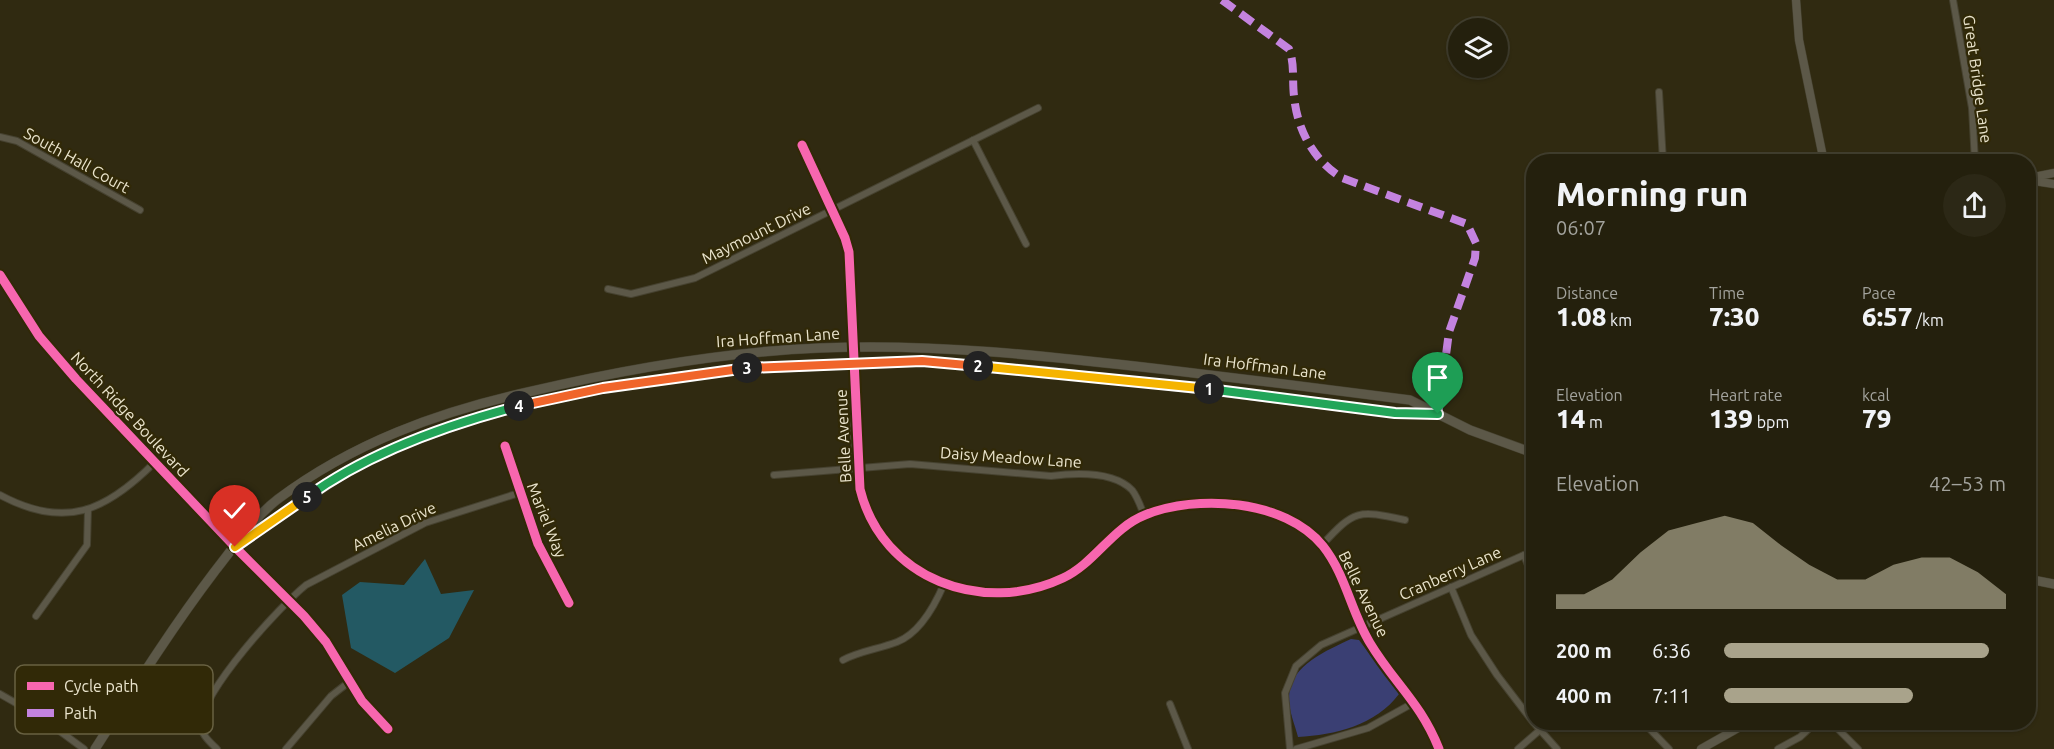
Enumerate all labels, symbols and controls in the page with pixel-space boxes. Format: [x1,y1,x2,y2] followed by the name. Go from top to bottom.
[1960,14,1996,144] street label: Great Bridge Lane
[1448,18,1508,78] map controls
[1448,18,1508,78] button: layers
[21,124,134,197] street label: South Hall Court
[1943,174,2006,237] button: share
[1556,175,1748,212] text: Morning run
[699,199,813,267] street label: Maymount Drive
[1556,216,1606,239] text: 06:07
[1556,284,1618,302] text: Distance
[1709,284,1745,302] text: Time
[1862,284,1896,302] text: Pace
[1556,302,1606,331] text: 1.08
[1709,302,1759,331] text: 7:30
[1862,302,1912,331] text: 6:57
[1606,311,1632,329] text: km
[1912,311,1944,329] text: /km
[716,324,840,350] street label: Ira Hoffman Lane
[68,348,192,480] street label: North Ridge Boulevard
[1202,350,1328,382] street label: Ira Hoffman Lane
[963,351,993,381] pin: 2
[1412,352,1463,414] pin
[732,353,762,383] pin: 3
[973,357,983,375] text: 2
[742,359,752,377] text: 3
[1421,361,1454,394] icon: arrive
[1194,374,1224,404] pin: 1
[1204,380,1214,398] text: 1
[1556,386,1623,404] text: Elevation
[1709,386,1783,404] text: Heart rate
[1862,386,1890,404] text: kcal
[832,389,854,483] street label: Belle Avenue
[504,391,534,421] pin: 4
[514,397,524,415] text: 4
[1556,404,1585,433] text: 14
[1709,404,1753,433] text: 139
[1862,404,1891,433] text: 79
[1585,413,1603,431] text: m
[1753,413,1789,431] text: bpm
[940,443,1082,471] street label: Daisy Meadow Lane
[1556,472,1639,495] text: Elevation
[1929,472,2006,495] text: 42–53 m
[524,480,570,560] street label: Mariel Way
[292,482,322,512] pin: 5
[209,485,260,547] pin
[302,488,312,506] text: 5
[218,494,251,527] icon: check
[349,498,439,554] street label: Amelia Drive
[1396,542,1504,604] street label: Cranberry Lane
[1335,548,1393,640] street label: Belle Avenue
[1556,639,1612,662] text: 200 m
[1652,639,1691,662] text: 6:36
[15,665,213,734] legend
[64,677,139,695] text: Cycle path
[1556,684,1612,707] text: 400 m
[1652,684,1691,707] text: 7:11
[64,704,97,722] text: Path

